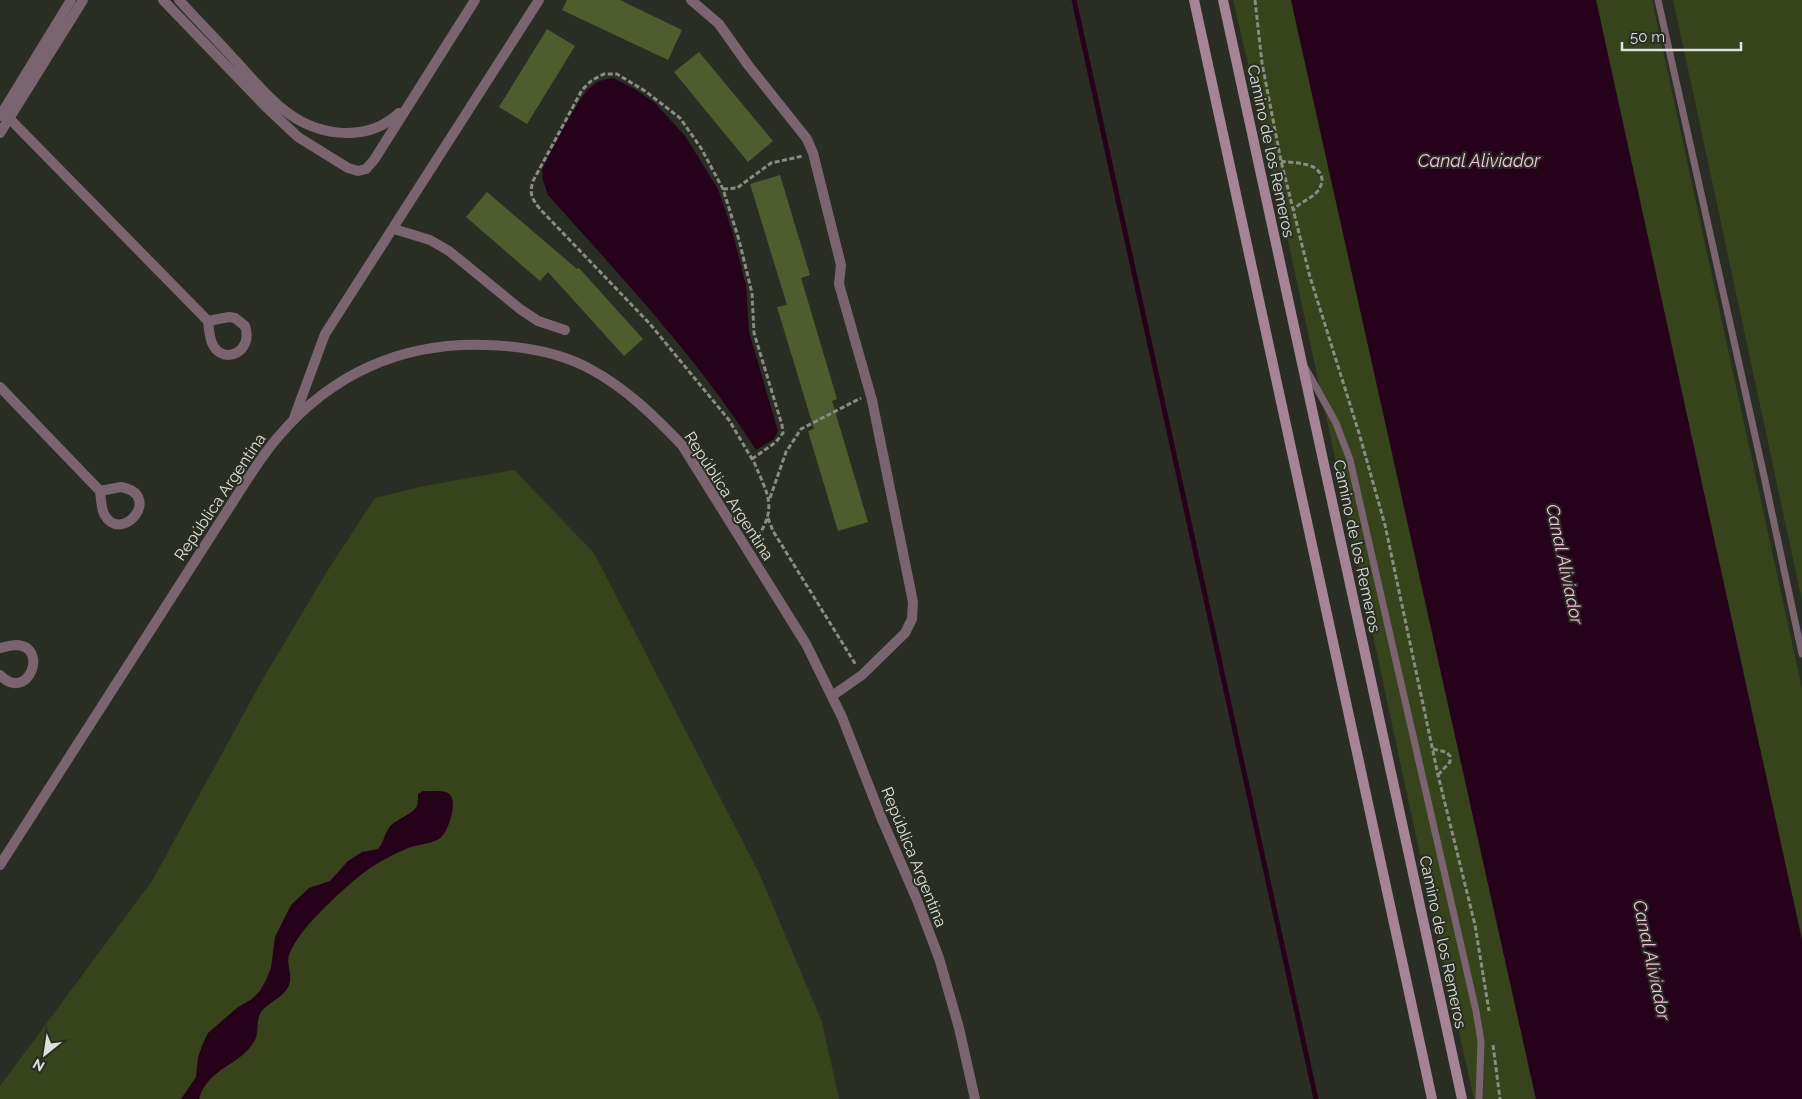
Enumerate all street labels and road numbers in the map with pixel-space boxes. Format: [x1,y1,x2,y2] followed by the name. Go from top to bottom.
[1243,63,1299,239] street label: Camino de los Remeros
[680,428,778,564] street label: República Argentina
[170,430,270,564] street label: República Argentina
[1329,458,1385,634] street label: Camino de los Remeros
[877,784,951,930] street label: República Argentina
[1415,854,1471,1030] street label: Camino de los Remeros

